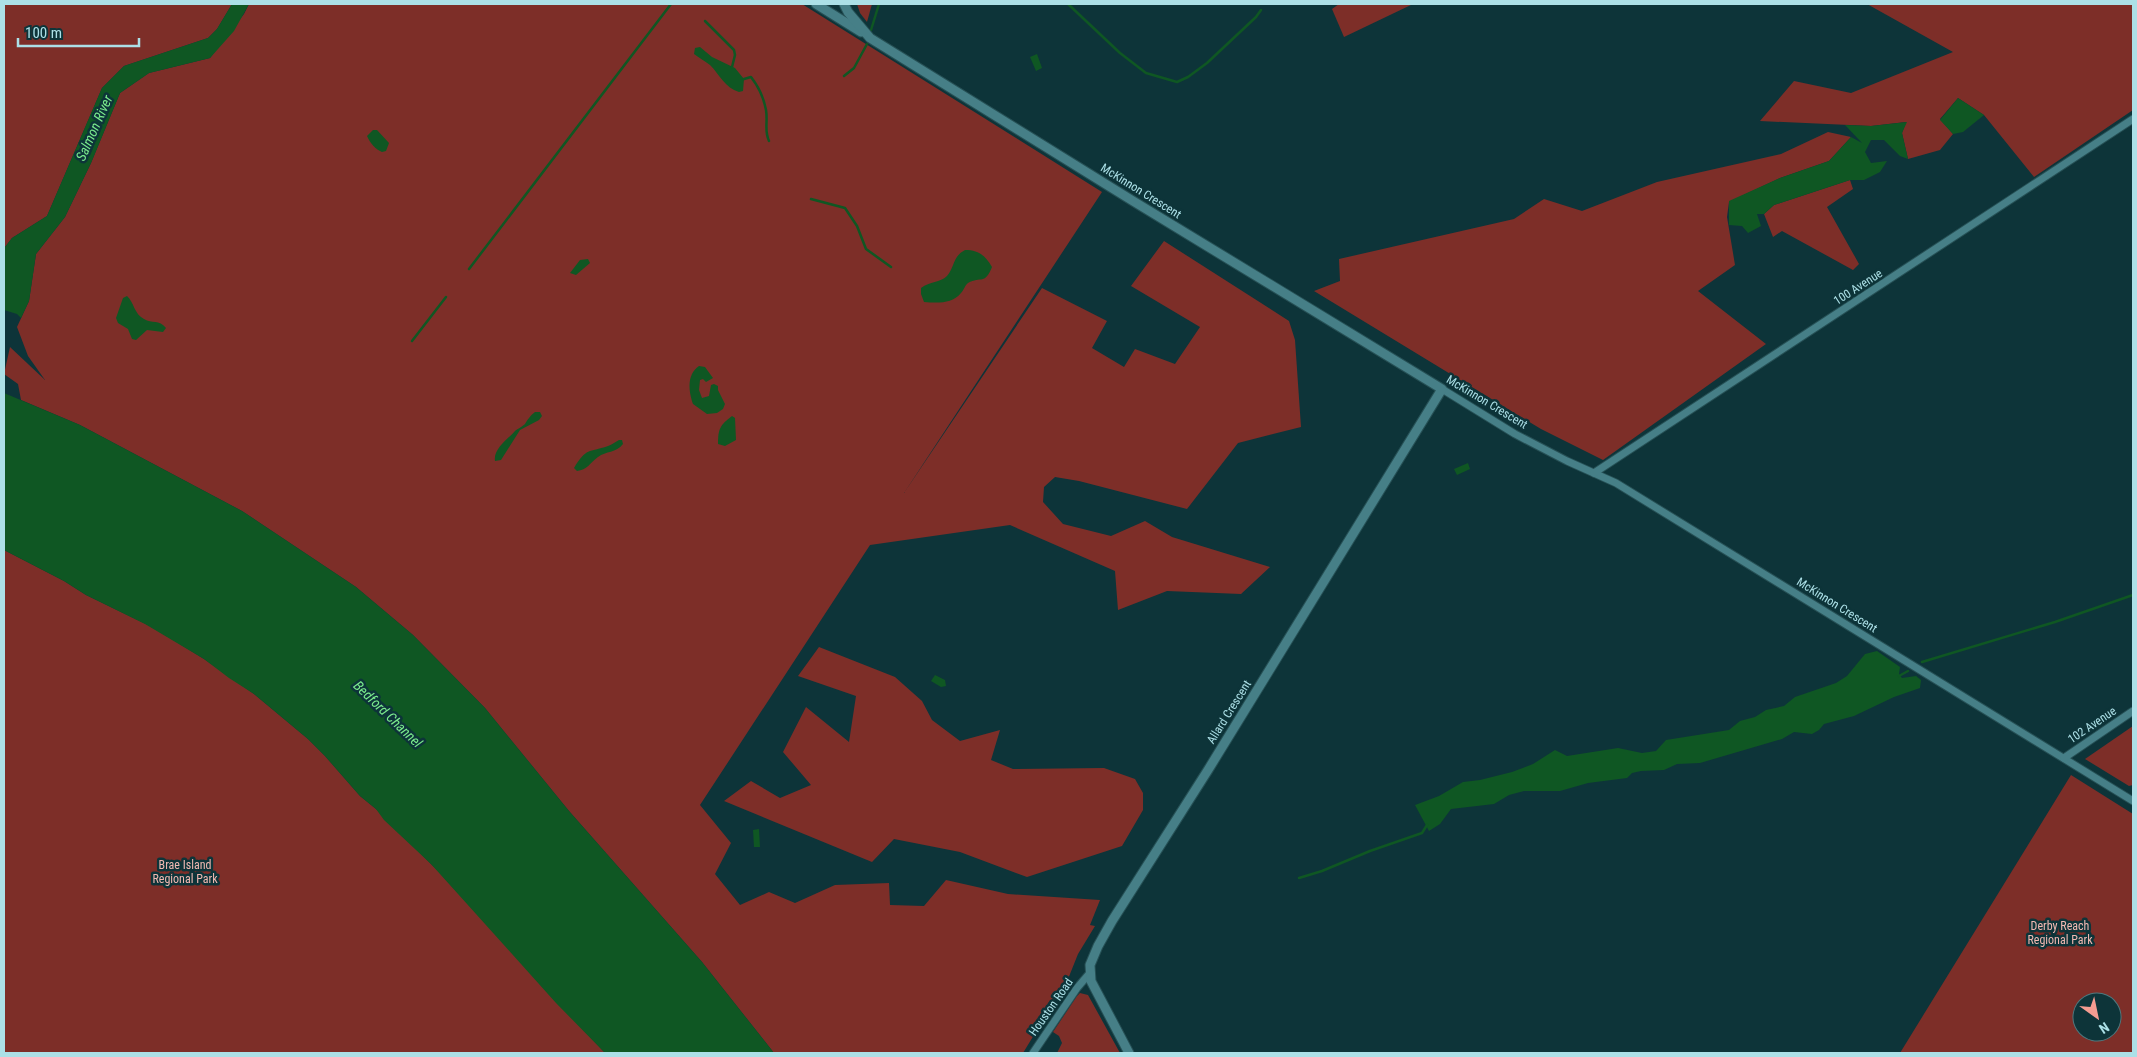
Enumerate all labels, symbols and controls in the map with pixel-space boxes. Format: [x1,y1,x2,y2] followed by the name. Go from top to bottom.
[18,15,139,47] scale bar
[25,24,62,42] text: 100 m
[72,92,116,163] water label: Salmon River
[1098,161,1184,222] street label: McKinnon Crescent
[1831,266,1885,308] street label: 100 Avenue
[1444,372,1530,432] street label: McKinnon Crescent
[1794,575,1880,636] street label: McKinnon Crescent
[350,677,426,751] water label: Bedford Channel
[1204,677,1254,746] street label: Allard Crescent
[2065,704,2119,746] street label: 102 Avenue
[152,858,218,886] park label: Brae Island Regional Park
[2027,919,2093,947] park label: Derby Reach Regional Park
[1026,976,1076,1038] street label: Houston Road
[2072,992,2122,1042] north arrow
[2096,1019,2112,1037] text: N

